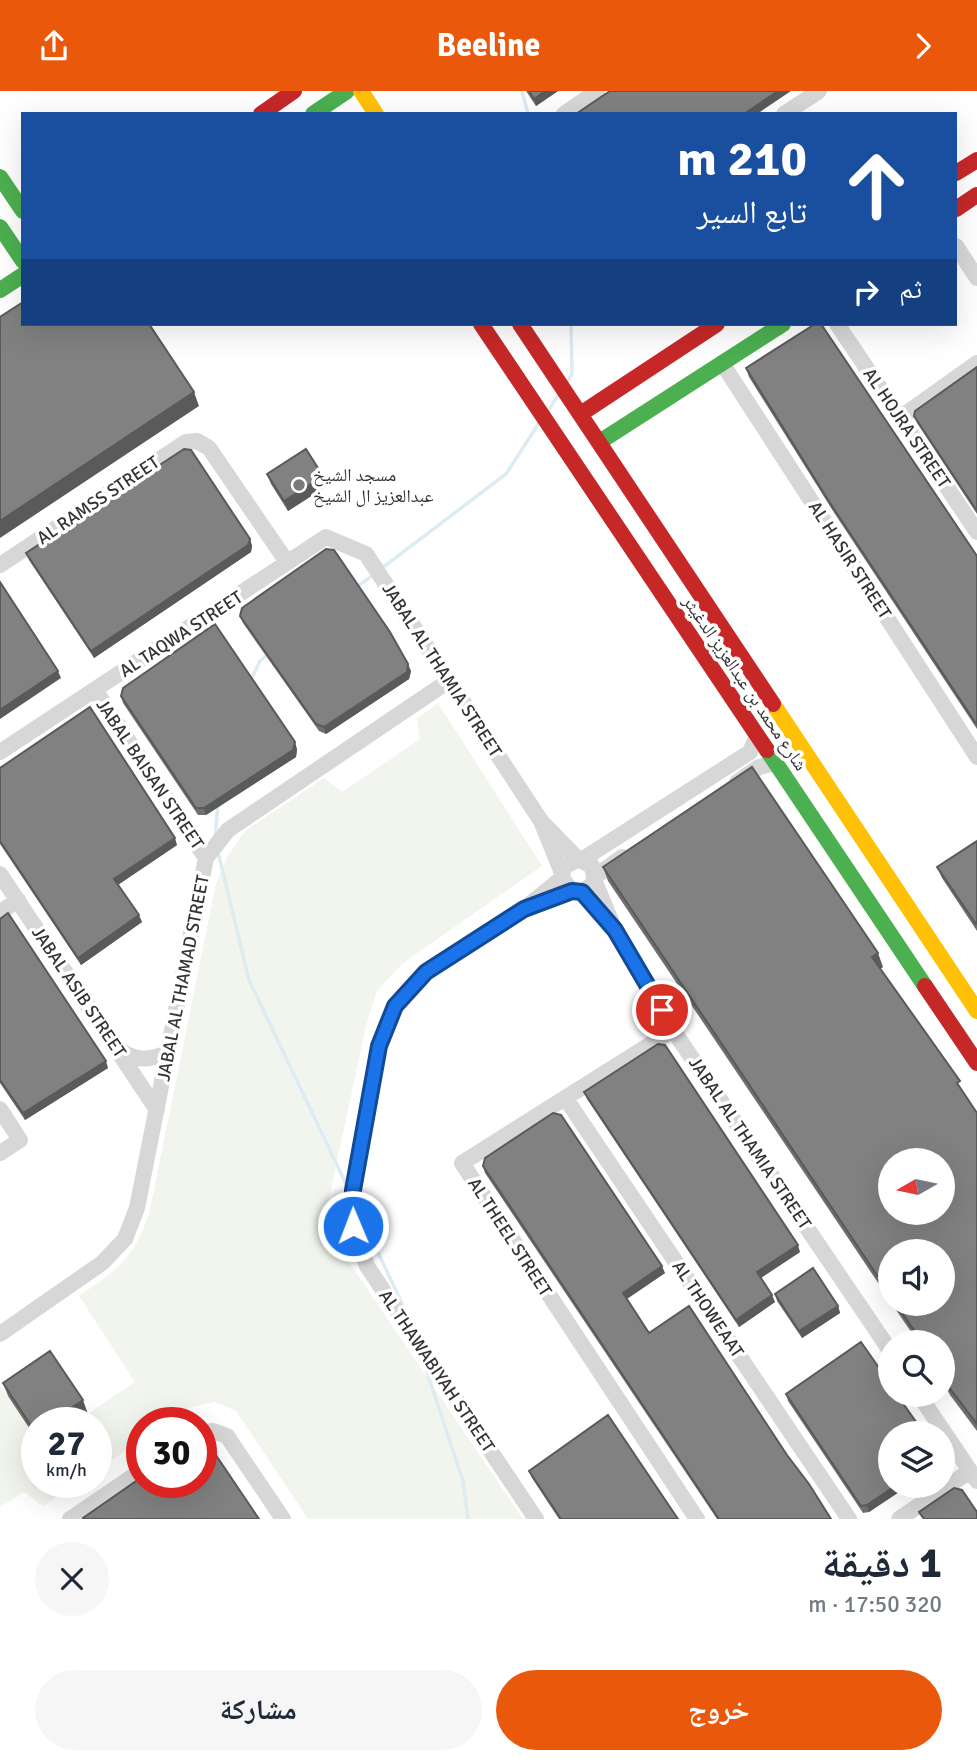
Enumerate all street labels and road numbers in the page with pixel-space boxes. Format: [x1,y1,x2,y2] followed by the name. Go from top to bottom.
[859,364,955,492] street label: AL HOJRA STREET
[33,451,164,549] street label: AL RAMSS STREET
[804,497,896,623] street label: AL HASIR STREET
[377,579,507,761] street label: JABAL AL THAMIA STREET
[115,586,247,682] street label: AL TAQWA STREET
[677,590,812,775] street label: شارع محمد بن عبدالعزيز الدغيثر
[91,695,209,853] street label: JABAL BAISAN STREET
[152,873,214,1083] street label: JABAL AL THAMAD STREET
[27,922,131,1062] street label: JABAL ASIB STREET
[684,1053,816,1233] street label: JABAL AL THAMIA STREET
[463,1173,557,1301] street label: AL THEEL STREET
[667,1256,749,1362] street label: AL THOWEAAT
[374,1286,500,1457] street label: AL THAWABIYAH STREET

